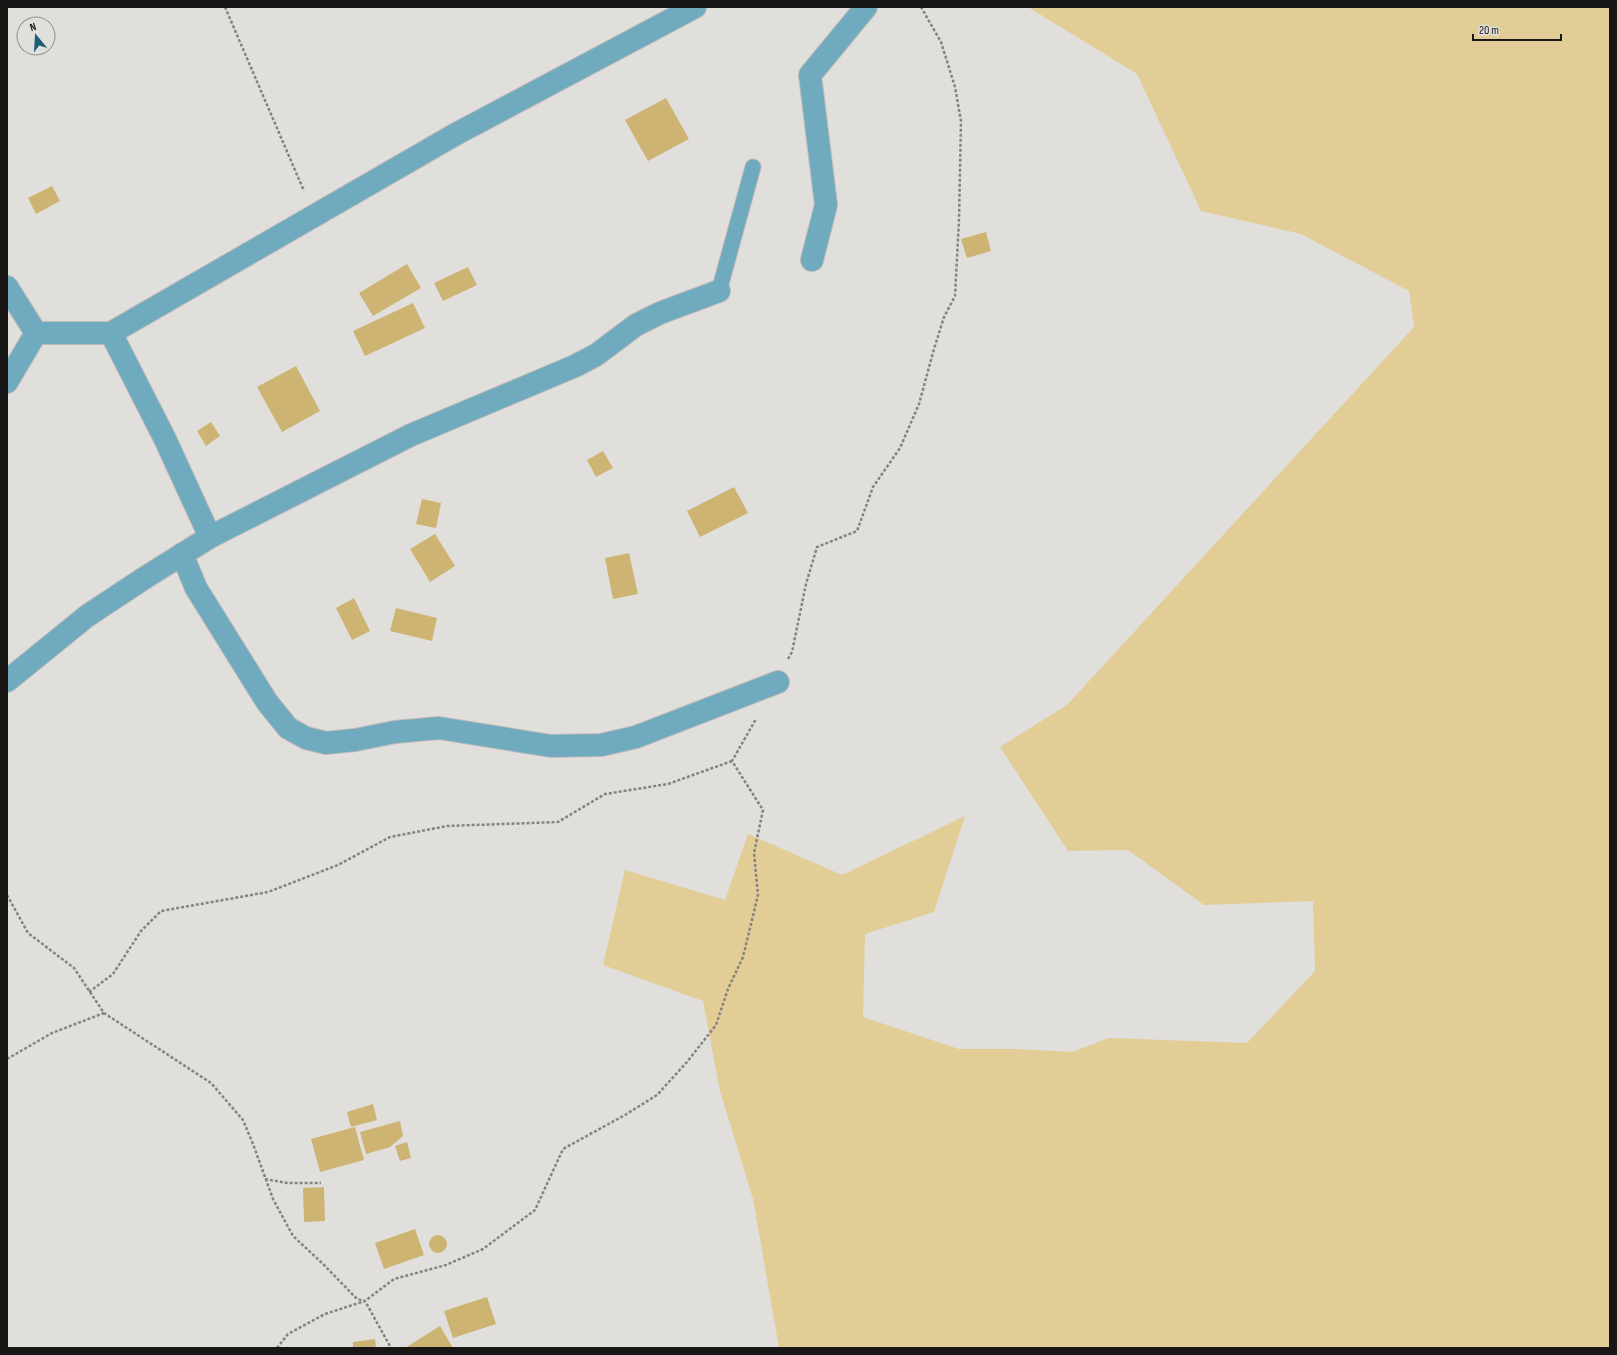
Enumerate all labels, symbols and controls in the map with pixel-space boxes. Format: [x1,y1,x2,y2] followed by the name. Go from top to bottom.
[16,16,56,56] north arrow
[1473,16,1561,42] scale bar
[28,20,38,34] text: N
[1479,23,1499,38] text: 20 m

